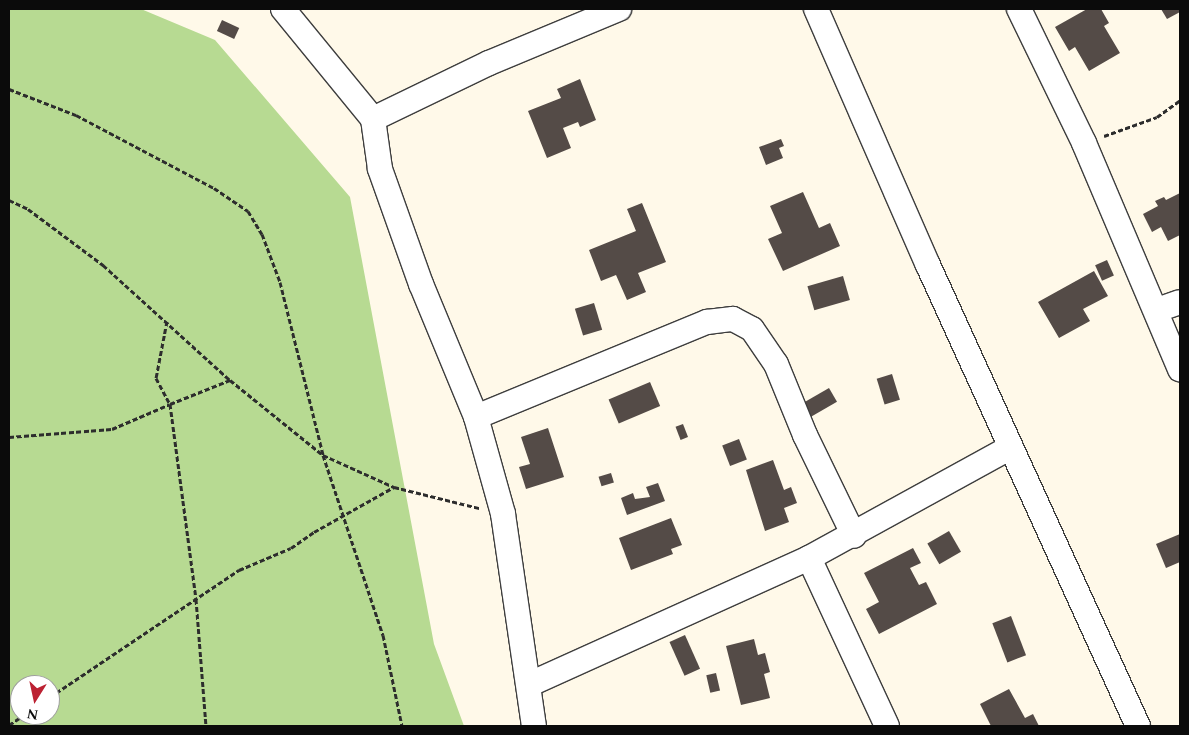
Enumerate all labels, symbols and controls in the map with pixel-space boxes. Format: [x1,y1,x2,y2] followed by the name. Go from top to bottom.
[10,675,60,725] north arrow
[25,703,40,726] text: N

